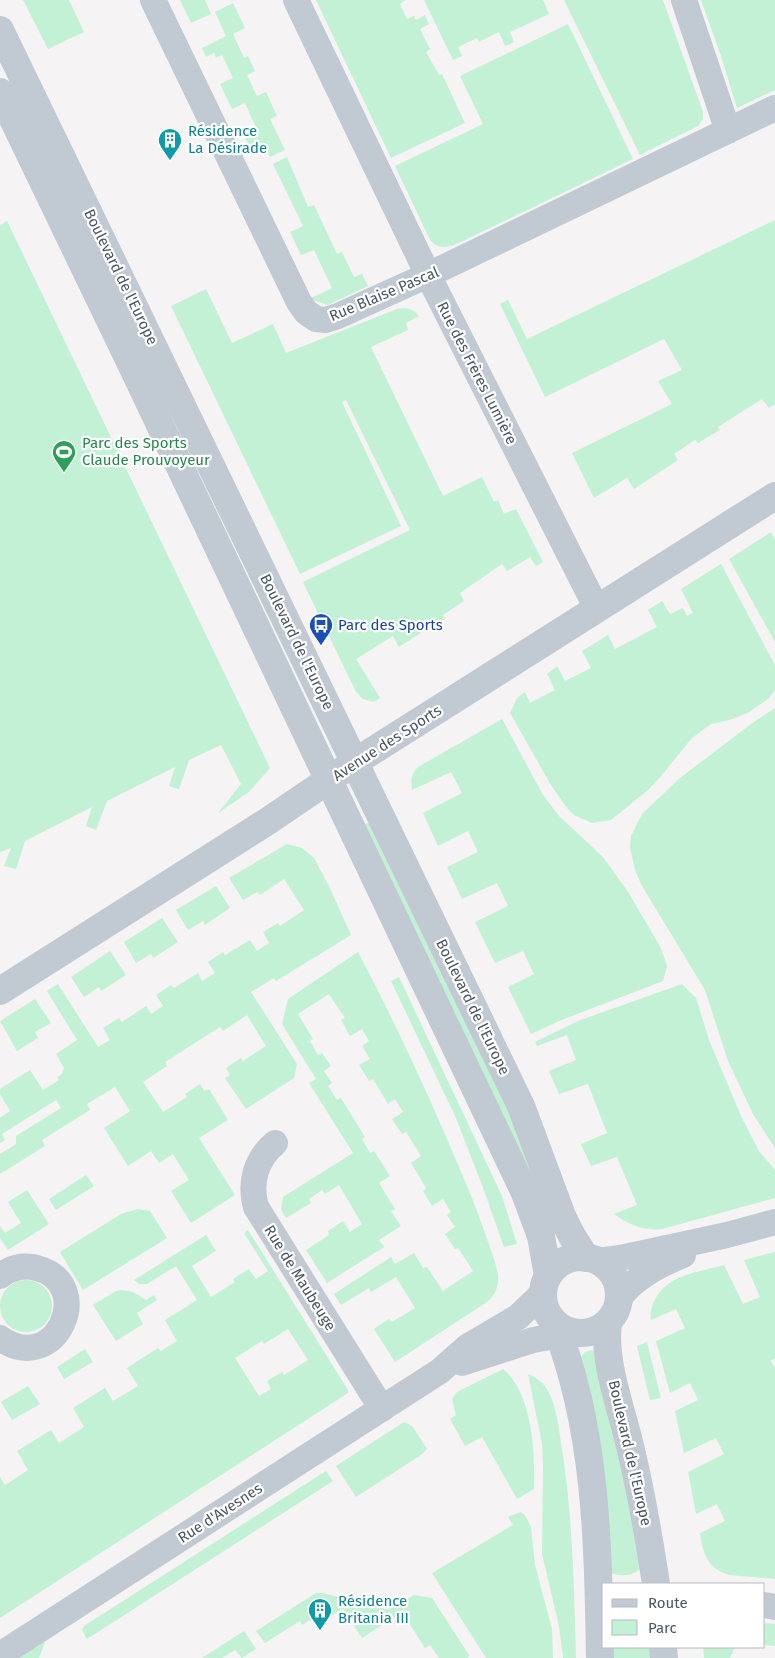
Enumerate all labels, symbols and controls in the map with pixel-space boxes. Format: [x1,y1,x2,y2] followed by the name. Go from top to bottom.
[188,122,267,157] place label: Résidence La Désirade
[157,127,183,161] building icon: Résidence La Désirade
[80,206,162,348] street label: Boulevard de l'Europe
[327,263,442,325] street label: Rue Blaise Pascal
[433,299,521,447] street label: Rue des Frères Lumière
[82,434,210,469] place label: Parc des Sports Claude Prouvoyeur
[51,439,77,473] sports icon: Parc des Sports Claude Prouvoyeur
[256,571,338,713] street label: Boulevard de l'Europe
[308,612,334,646] bus stop icon: Parc des Sports
[338,616,443,634] place label: Parc des Sports
[329,701,445,785] street label: Avenue des Sports
[432,936,514,1078] street label: Boulevard de l'Europe
[260,1222,340,1334] street label: Rue de Maubeuge
[604,1378,656,1528] street label: Boulevard de l'Europe
[174,1479,266,1547] street label: Rue d'Avesnes
[602,1583,765,1648] legend
[338,1592,409,1627] place label: Résidence Britania III
[648,1594,688,1612] text: Route
[307,1597,333,1631] building icon: Résidence Britania III
[648,1619,677,1637] text: Parc

